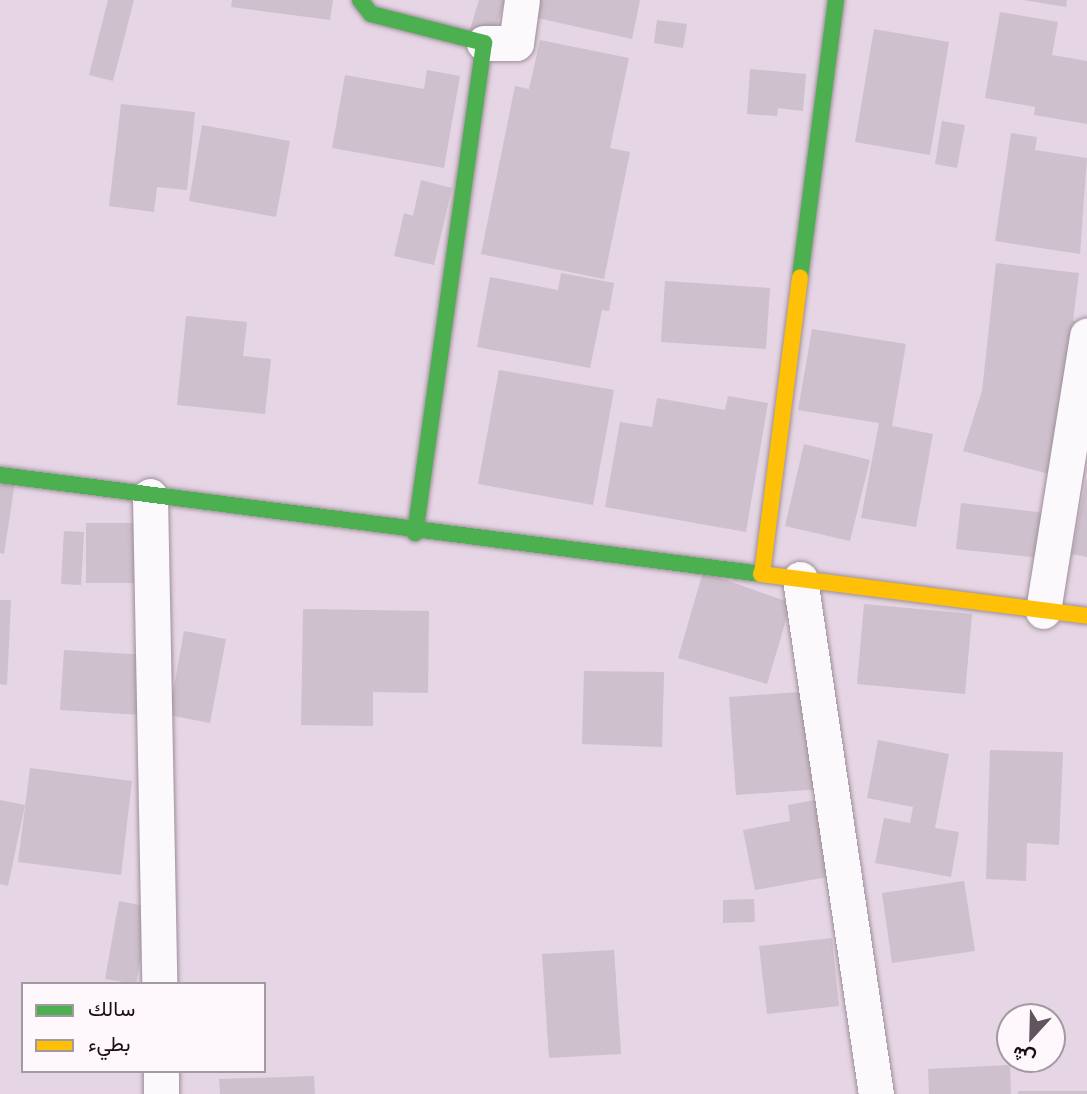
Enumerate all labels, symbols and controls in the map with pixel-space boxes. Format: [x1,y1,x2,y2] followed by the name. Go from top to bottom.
[21,982,266,1073] legend
[88,996,135,1022] text: سالك
[996,1003,1066,1073] north arrow
[88,1031,131,1057] text: بطيء
[1009,1040,1039,1071] text: ش

